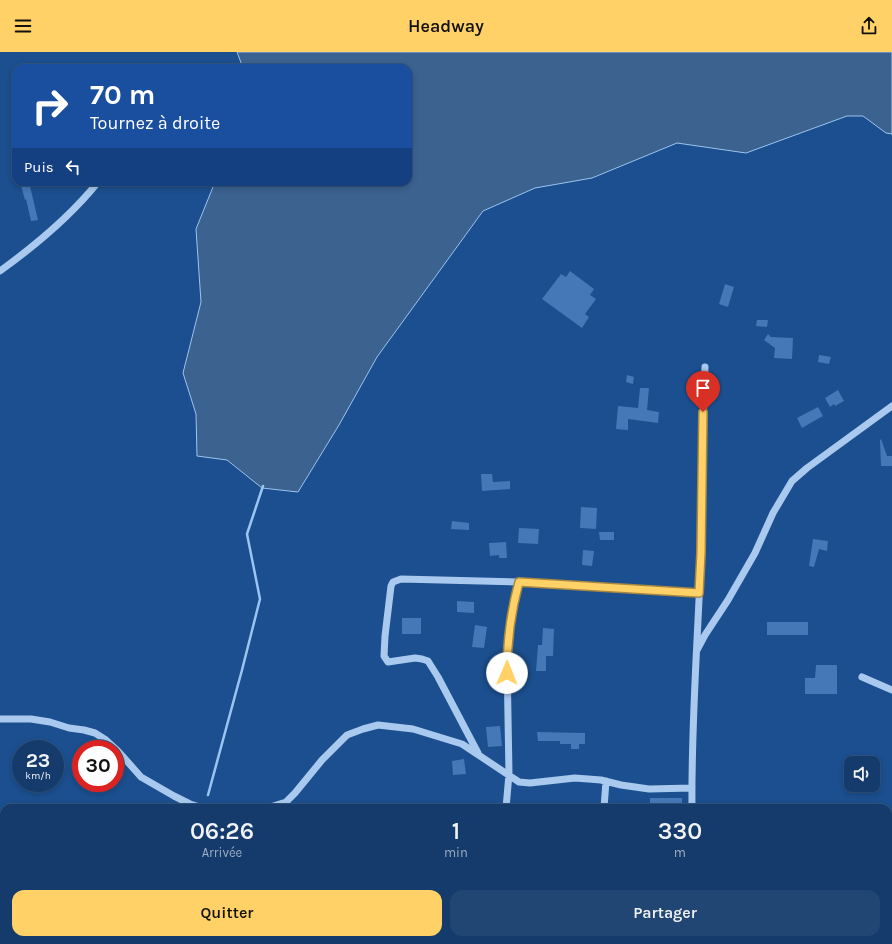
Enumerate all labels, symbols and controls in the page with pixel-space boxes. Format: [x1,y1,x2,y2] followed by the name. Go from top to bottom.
[12,15,34,37] icon: menu
[408,15,484,37] text: Headway
[858,15,880,37] icon: share
[90,78,155,111] text: 70 m
[24,80,76,132] icon: right
[90,112,220,134] text: Tournez à droite
[62,156,84,178] icon: left
[24,158,54,176] text: Puis
[686,371,720,412] pin
[692,377,714,399] icon: arrive
[486,652,528,694] position arrow
[72,740,124,792] speed limit sign: 30
[26,749,50,772] text: 23
[844,756,880,792] map controls
[844,756,880,792] button: sound
[25,770,51,782] text: km/h
[190,817,254,845] text: 06:26
[452,817,460,845] text: 1
[658,817,702,845] text: 330
[202,845,242,860] text: Arrivée
[444,845,468,860] text: min
[674,845,686,860] text: m
[12,890,442,936] button: Quitter
[450,890,880,936] button: Partager

